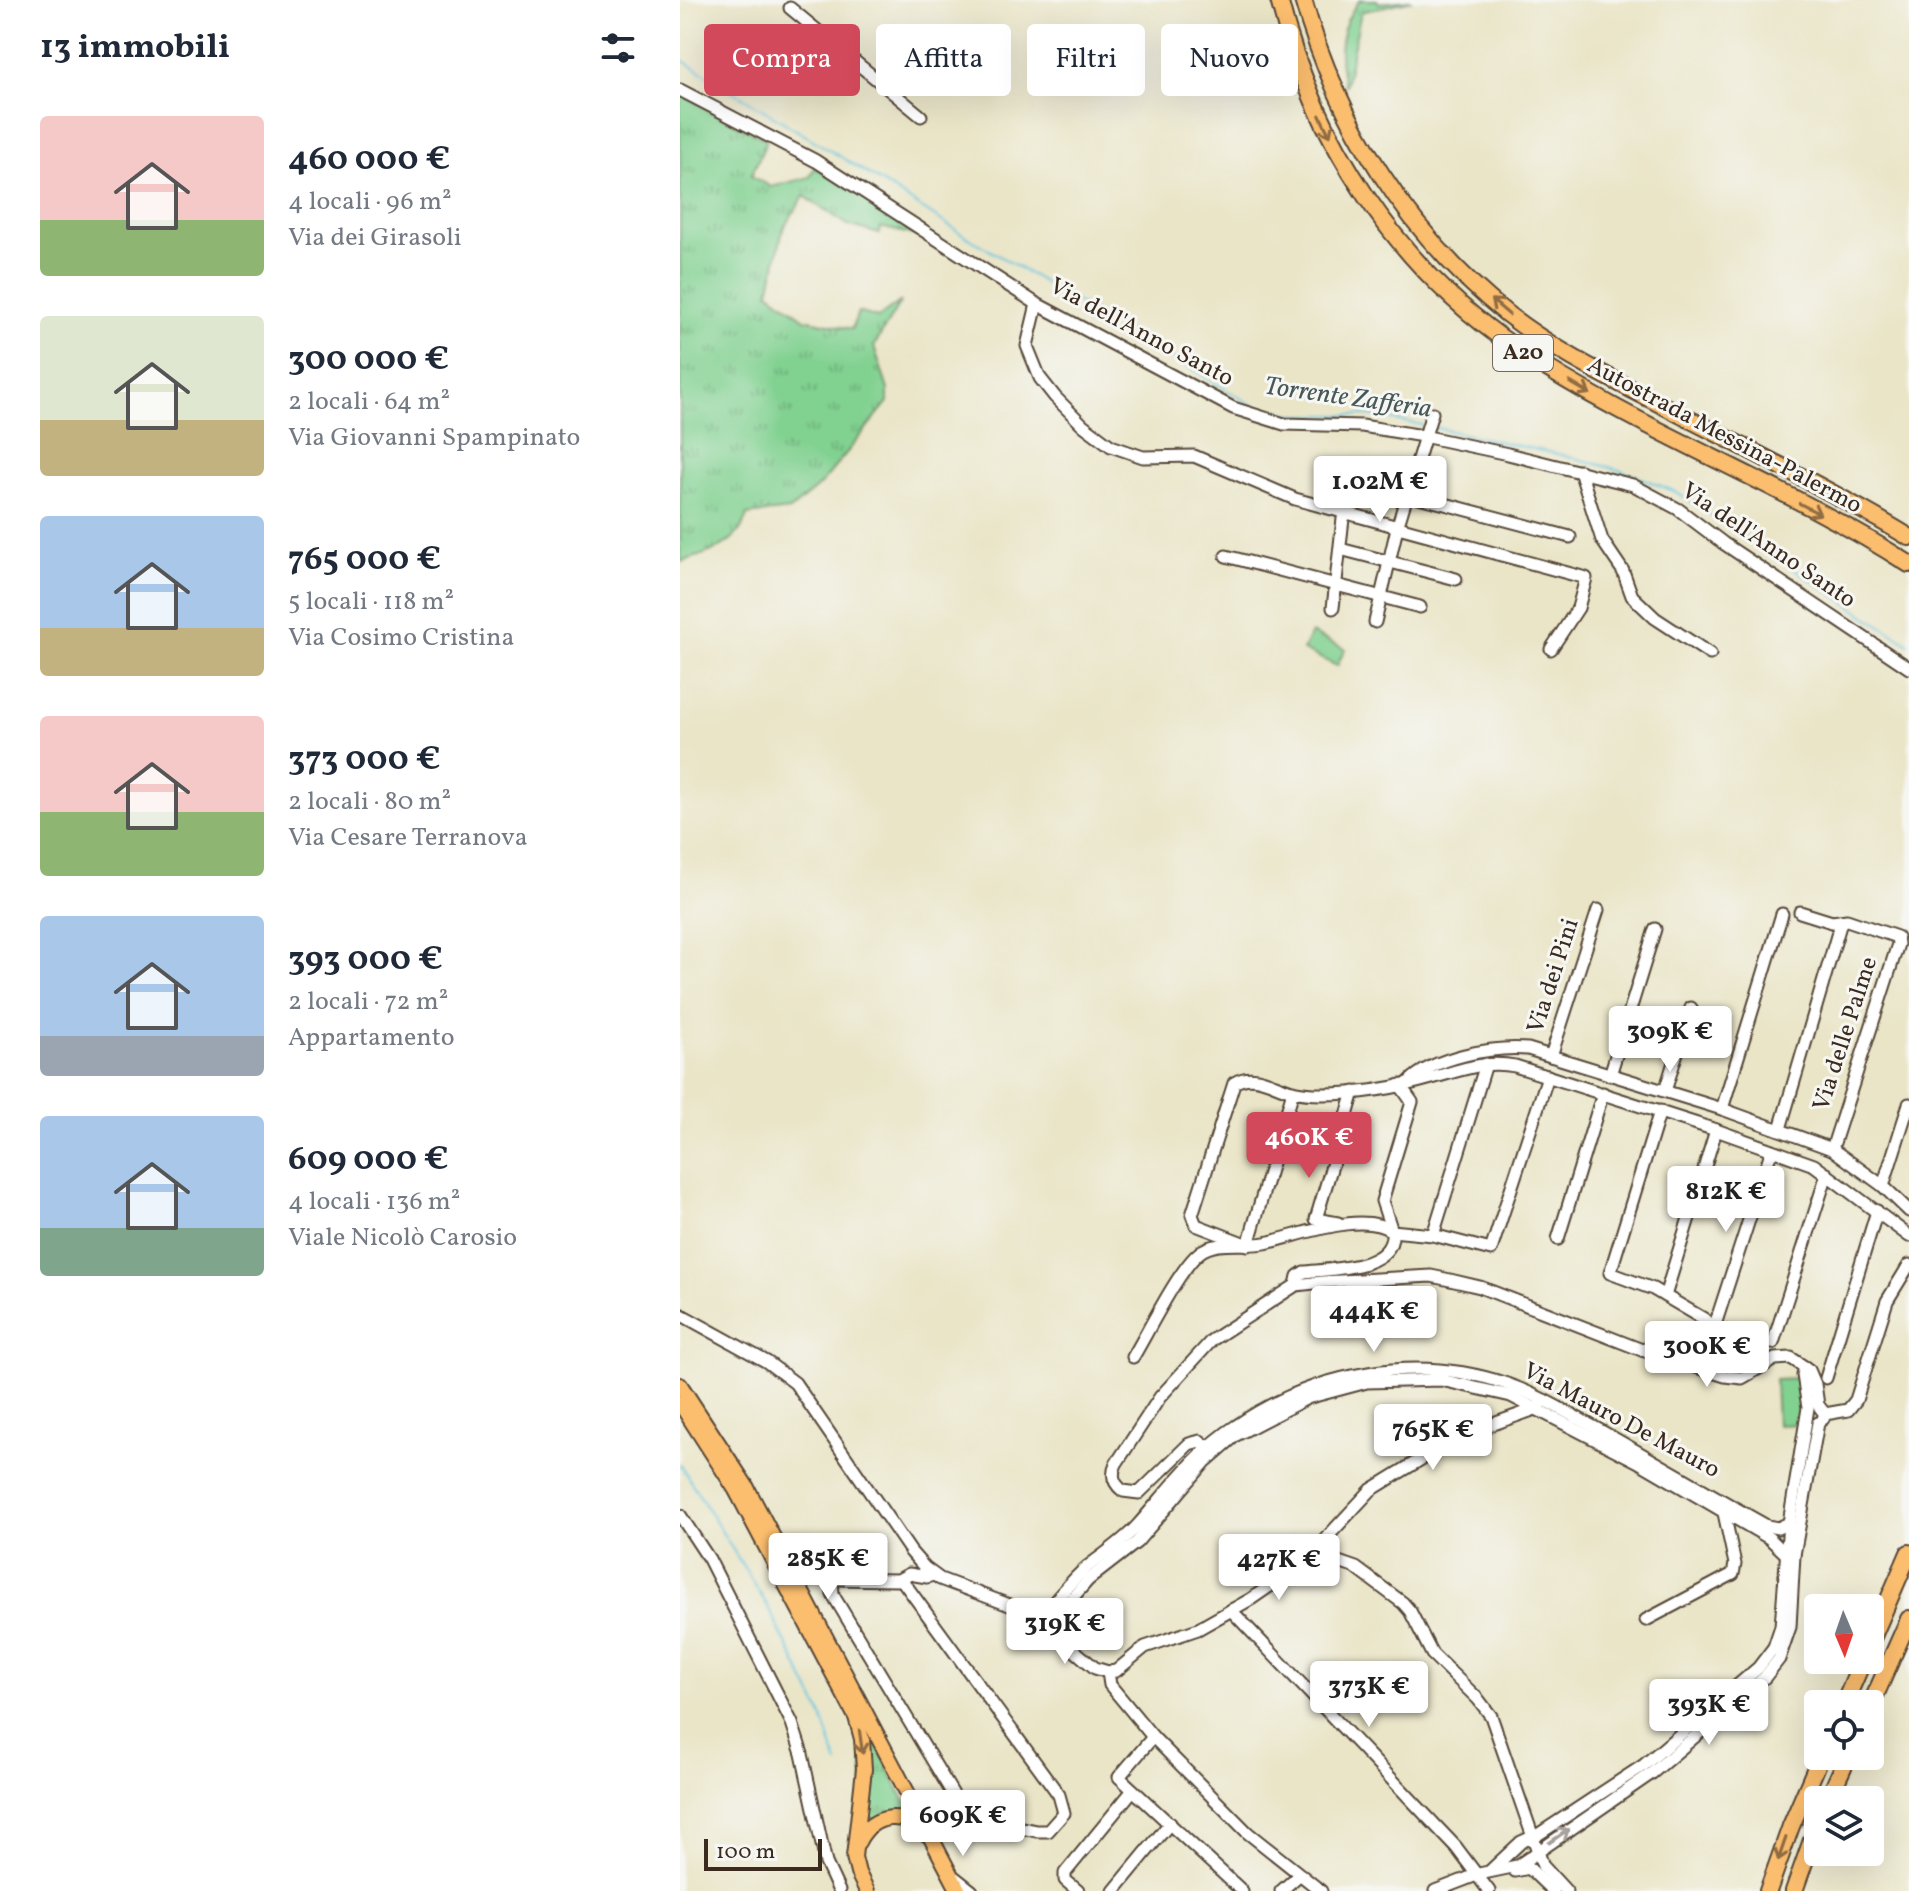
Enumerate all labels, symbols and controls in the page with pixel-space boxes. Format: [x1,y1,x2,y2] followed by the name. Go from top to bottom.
[704,24,860,96] chip: Compra
[876,24,1011,96] chip: Affitta
[1027,24,1145,96] chip: Filtri
[1161,24,1298,96] chip: Nuovo
[40,25,230,72] text: 13 immobili
[596,26,640,70] icon: filters
[1318,113,1333,137] one-way arrow
[288,137,450,184] text: 460 000 €
[104,148,200,244] icon: home
[288,184,452,220] text: 4 locali · 96 m²
[288,220,462,256] text: Via dei Girasoli
[1043,270,1239,396] street label: Via dell'Anno Santo
[1490,298,1510,316] one-way arrow
[1493,335,1553,371] road number: A20
[288,337,449,384] text: 300 000 €
[104,348,200,444] icon: home
[1580,349,1868,523] street label: Autostrada Messina-Palermo
[1262,368,1434,428] water label: Torrente Zafferia
[1568,380,1591,396] one-way arrow
[288,384,450,420] text: 2 locali · 64 m²
[288,420,580,456] text: Via Giovanni Spampinato
[1306,456,1454,524] pin: 1.02M €
[1332,464,1428,500] text: 1.02M €
[1674,475,1862,617] street label: Via dell'Anno Santo
[1798,501,1822,517] one-way arrow
[288,537,441,584] text: 765 000 €
[104,548,200,644] icon: home
[288,584,454,620] text: 5 locali · 118 m²
[288,620,515,656] text: Via Cosimo Cristina
[288,737,441,784] text: 373 000 €
[104,748,200,844] icon: home
[288,784,451,820] text: 2 locali · 80 m²
[288,820,528,856] text: Via Cesare Terranova
[1519,914,1589,1038] street label: Via dei Pini
[288,937,443,984] text: 393 000 €
[104,948,200,1044] icon: home
[1805,952,1887,1116] street label: Via delle Palme
[288,984,448,1020] text: 2 locali · 72 m²
[1605,1006,1735,1074] pin: 309K €
[1627,1014,1713,1050] text: 309K €
[288,1020,455,1056] text: Appartamento
[1244,1112,1374,1180] pin: 460K €
[1264,1120,1354,1156] text: 460K €
[288,1137,449,1184] text: 609 000 €
[104,1148,200,1244] icon: home
[1661,1166,1791,1234] pin: 812K €
[1685,1174,1767,1210] text: 812K €
[288,1184,460,1220] text: 4 locali · 136 m²
[288,1220,517,1256] text: Viale Nicolò Carosio
[1309,1286,1439,1354] pin: 444K €
[1329,1294,1419,1330] text: 444K €
[1642,1321,1772,1389] pin: 300K €
[1663,1329,1751,1365] text: 300K €
[1516,1355,1726,1487] street label: Via Mauro De Mauro
[1368,1404,1498,1472] pin: 765K €
[1392,1412,1474,1448] text: 765K €
[763,1533,893,1601] pin: 285K €
[1214,1534,1344,1602] pin: 427K €
[787,1541,869,1577] text: 285K €
[1237,1542,1321,1578] text: 427K €
[1804,1594,1884,1674] north arrow
[1804,1594,1884,1866] map controls
[1000,1598,1130,1666] pin: 319K €
[1024,1606,1106,1642] text: 319K €
[1304,1661,1434,1729] pin: 373K €
[1328,1669,1410,1705] text: 373K €
[1644,1679,1774,1747] pin: 393K €
[1667,1687,1751,1723] text: 393K €
[1804,1690,1884,1770] button: locate
[854,1729,869,1754] one-way arrow
[1804,1786,1884,1866] button: layers
[898,1790,1028,1858] pin: 609K €
[919,1798,1007,1834] text: 609K €
[1548,1828,1570,1844] one-way arrow
[704,1835,822,1871] scale bar
[1774,1836,1789,1861] one-way arrow
[716,1837,775,1868] text: 100 m

